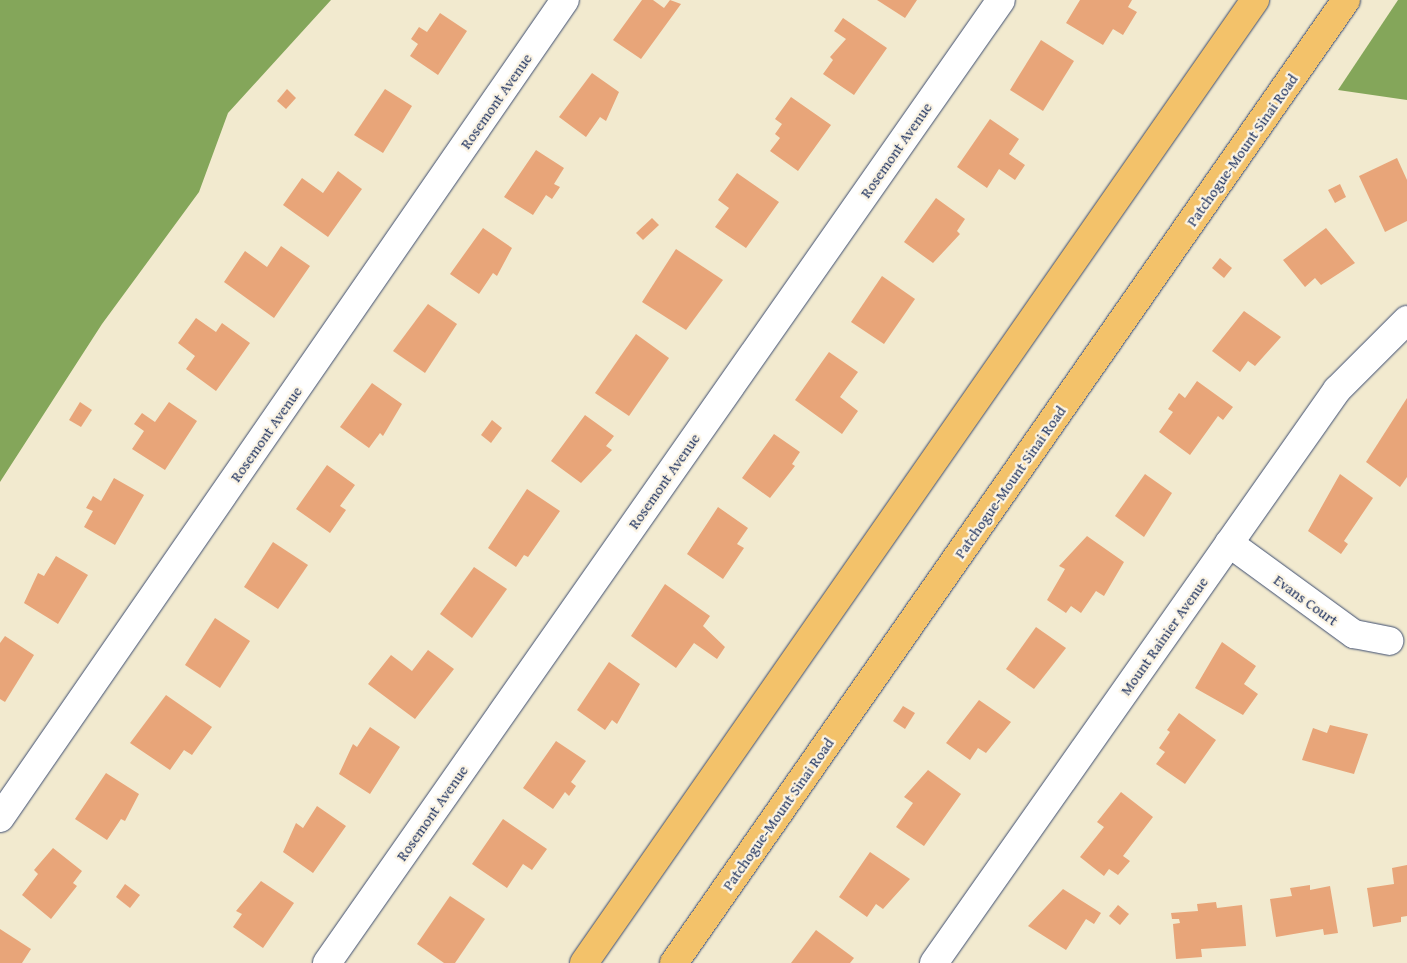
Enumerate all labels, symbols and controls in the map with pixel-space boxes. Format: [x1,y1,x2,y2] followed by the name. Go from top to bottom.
[456,50,536,152] street label: Rosemont Avenue
[1183,70,1301,230] street label: Patchogue-Mount Sinai Road
[856,99,936,201] street label: Rosemont Avenue
[226,383,306,485] street label: Rosemont Avenue
[951,402,1069,562] street label: Patchogue-Mount Sinai Road
[624,430,704,532] street label: Rosemont Avenue
[1270,571,1342,629] street label: Evans Court
[1116,573,1212,699] street label: Mount Rainier Avenue
[719,734,837,894] street label: Patchogue-Mount Sinai Road
[392,762,472,864] street label: Rosemont Avenue

